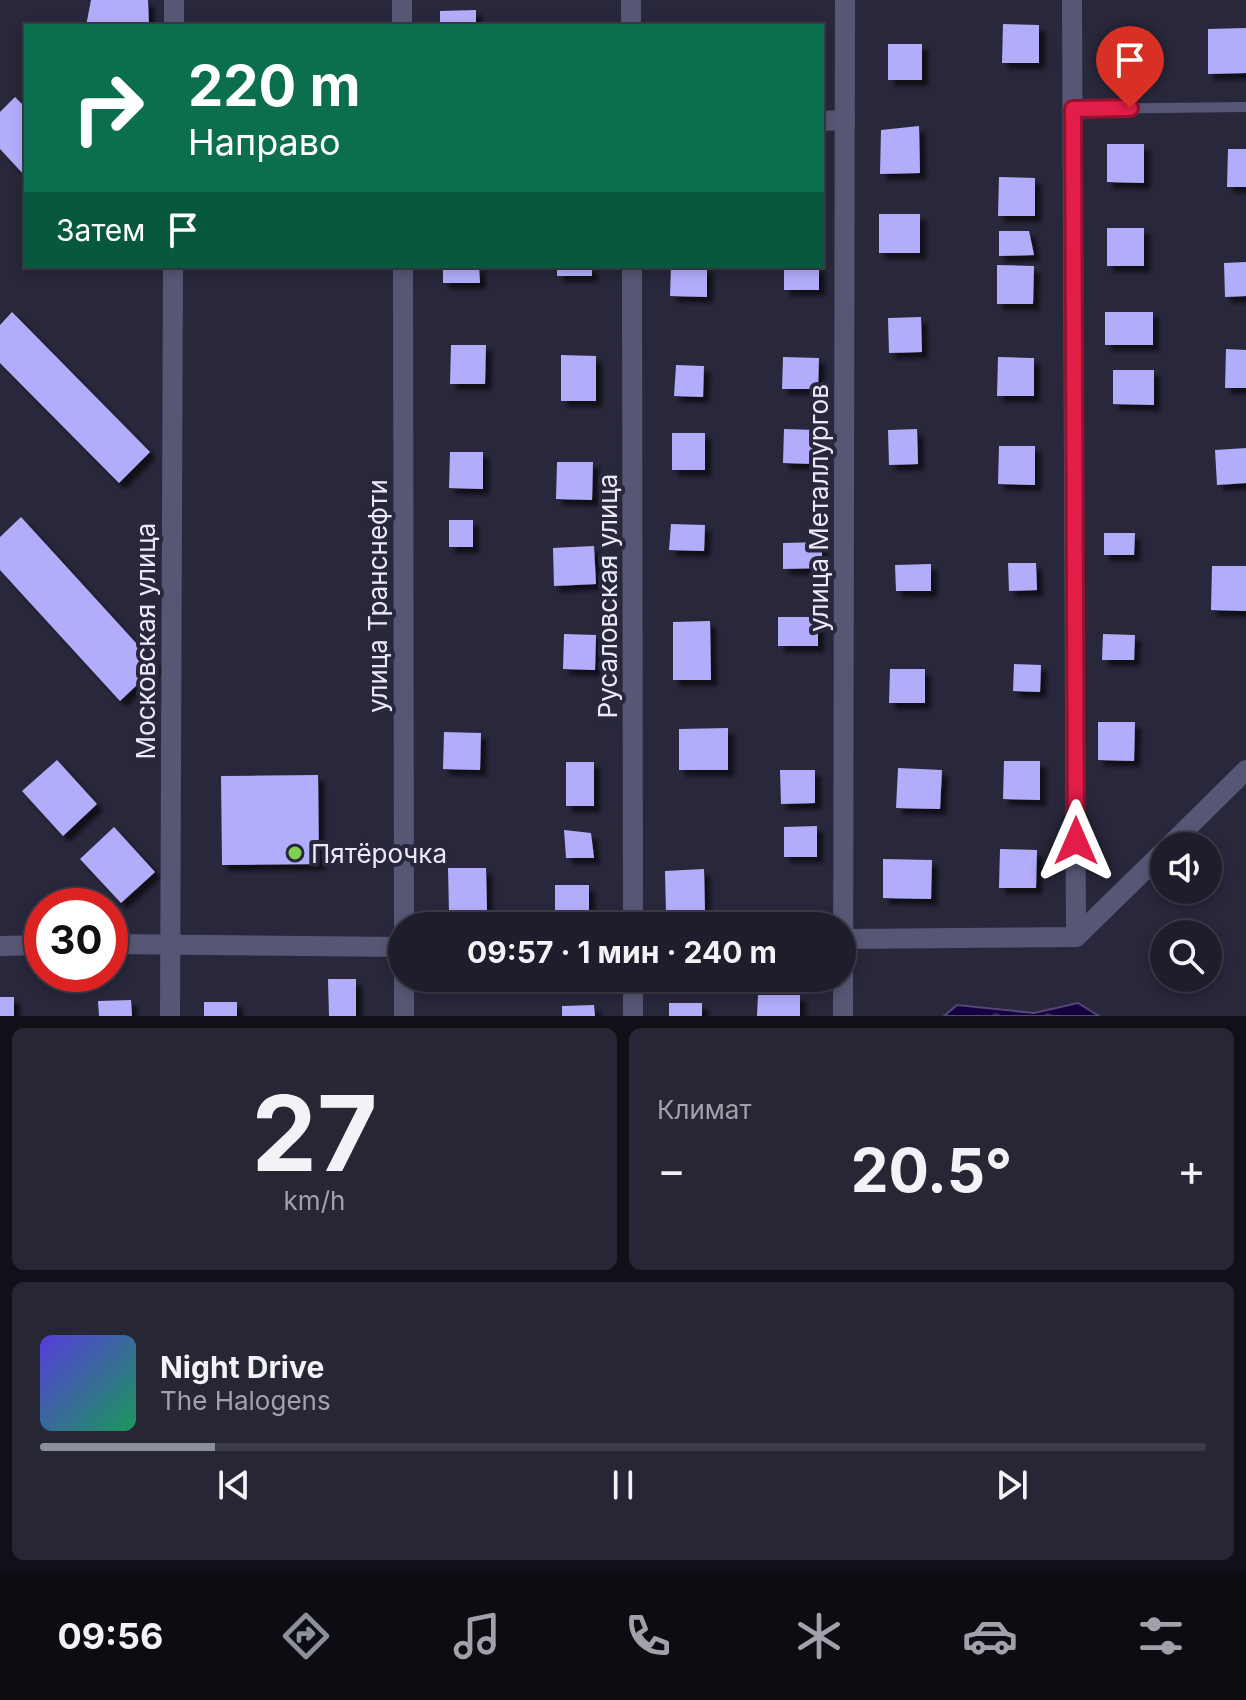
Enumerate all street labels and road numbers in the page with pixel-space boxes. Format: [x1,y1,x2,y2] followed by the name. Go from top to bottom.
[803,384,834,632] street label: улица Металлургов
[592,474,623,718] street label: Русаловская улица
[362,479,393,713] street label: улица Транснефти
[130,523,161,759] street label: Московская улица

